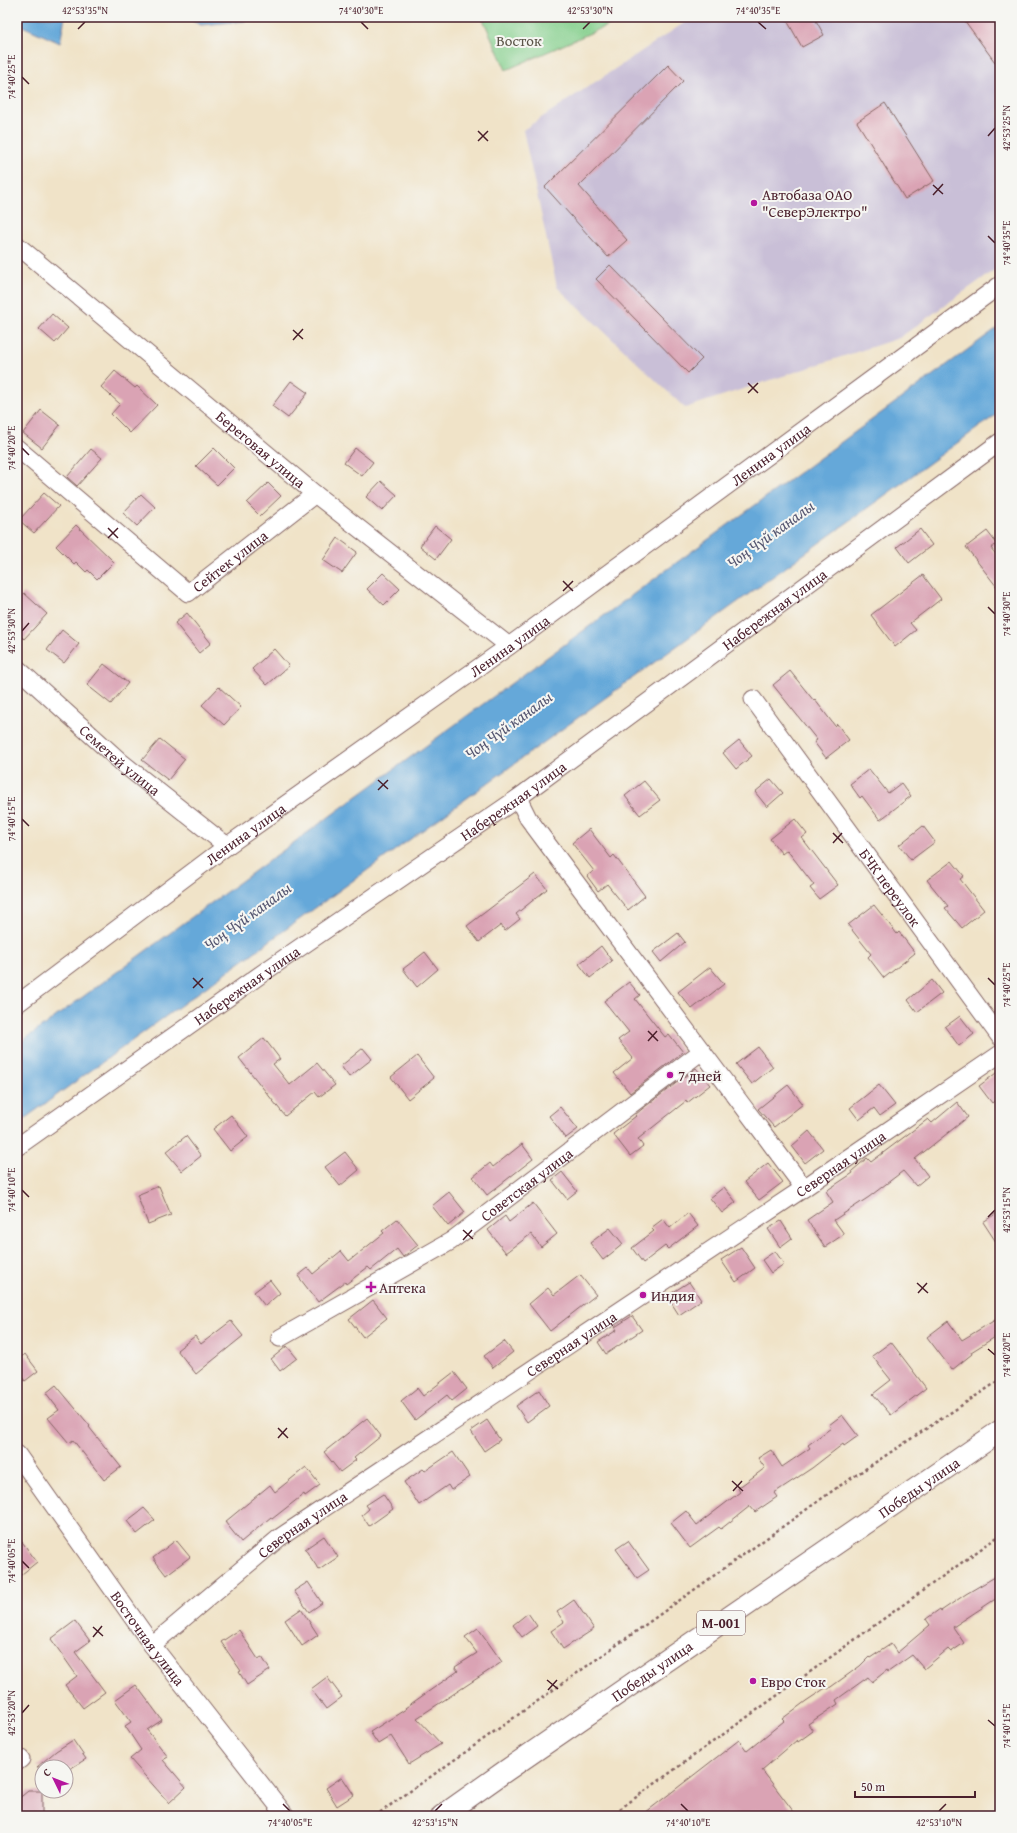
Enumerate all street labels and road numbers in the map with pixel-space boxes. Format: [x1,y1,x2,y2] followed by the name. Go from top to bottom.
[212,405,311,493] street label: Береговая улица
[726,417,815,490] street label: Ленина улица
[188,524,272,597] street label: Сейтек улица
[717,563,831,655] street label: Набережная улица
[465,609,554,681] street label: Ленина улица
[75,719,166,800] street label: Семетей улица
[456,755,571,845] street label: Набережная улица
[201,797,290,869] street label: Ленина улица
[855,844,926,931] street label: БЧК переулок
[189,940,304,1029] street label: Набережная улица
[791,1124,890,1201] street label: Северная улица
[476,1142,577,1226] street label: Советская улица
[521,1305,621,1381] street label: Северная улица
[874,1451,964,1522] street label: Победы улица
[253,1485,352,1562] street label: Северная улица
[106,1586,191,1690] street label: Восточная улица
[697,1611,745,1635] road number: М-001
[607,1635,697,1706] street label: Победы улица

